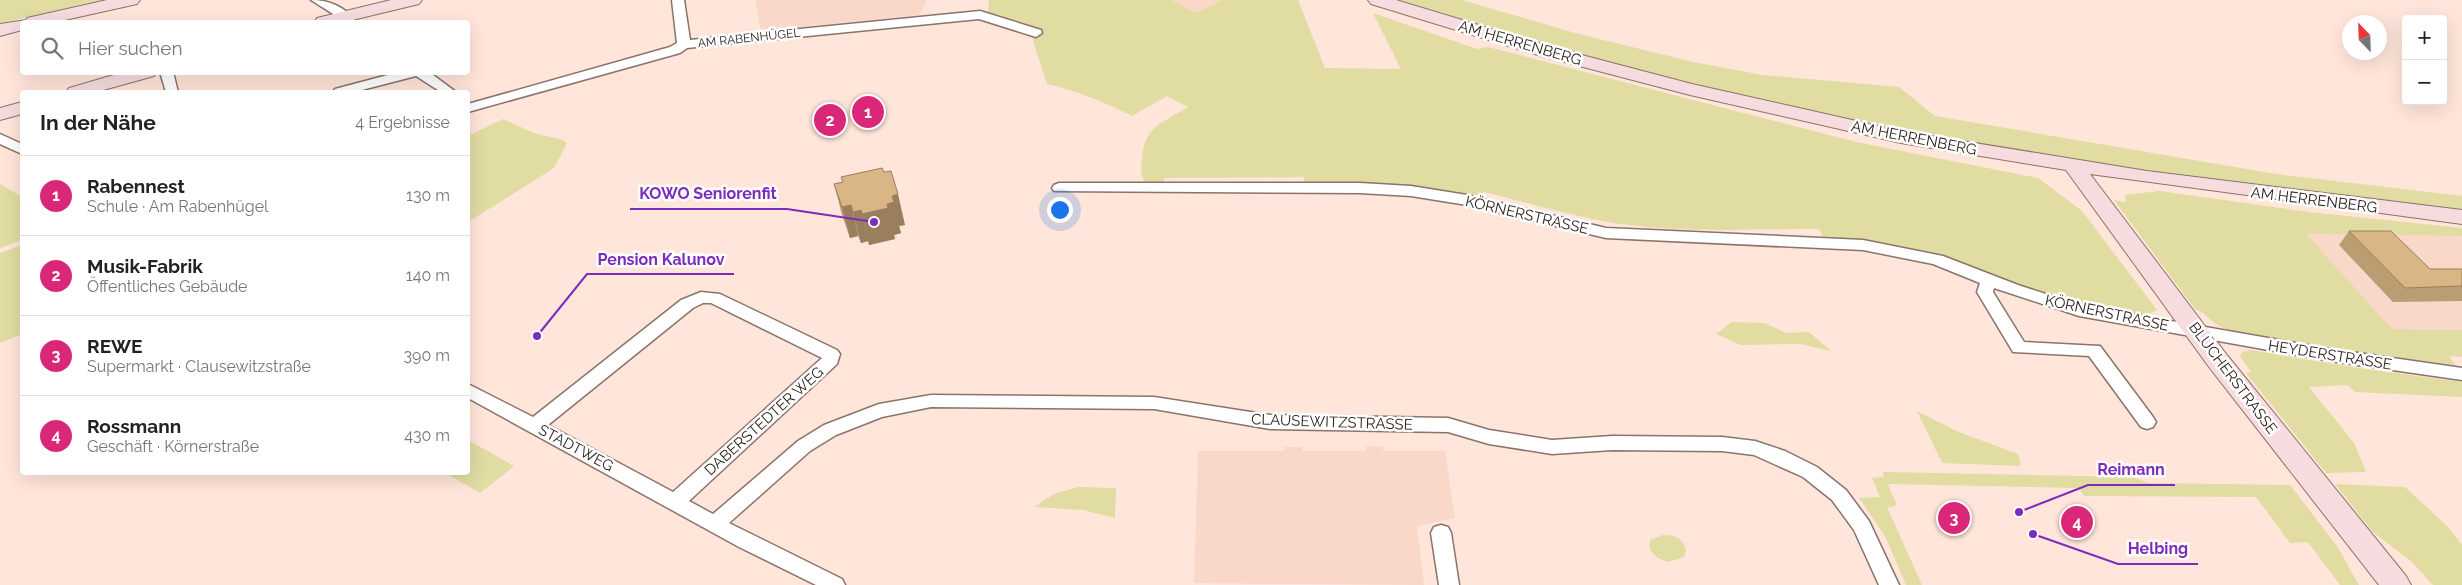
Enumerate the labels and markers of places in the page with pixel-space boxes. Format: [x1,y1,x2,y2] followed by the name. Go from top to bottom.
[852,93,884,131] pin: 1
[814,101,846,139] pin: 2
[630,178,787,209] callout: KOWO Seniorenfit
[587,243,734,274] callout: Pension Kalunov
[2088,454,2175,485] callout: Reimann
[1938,499,1970,537] pin: 3
[2061,503,2093,541] pin: 4
[2118,533,2198,564] callout: Helbing

